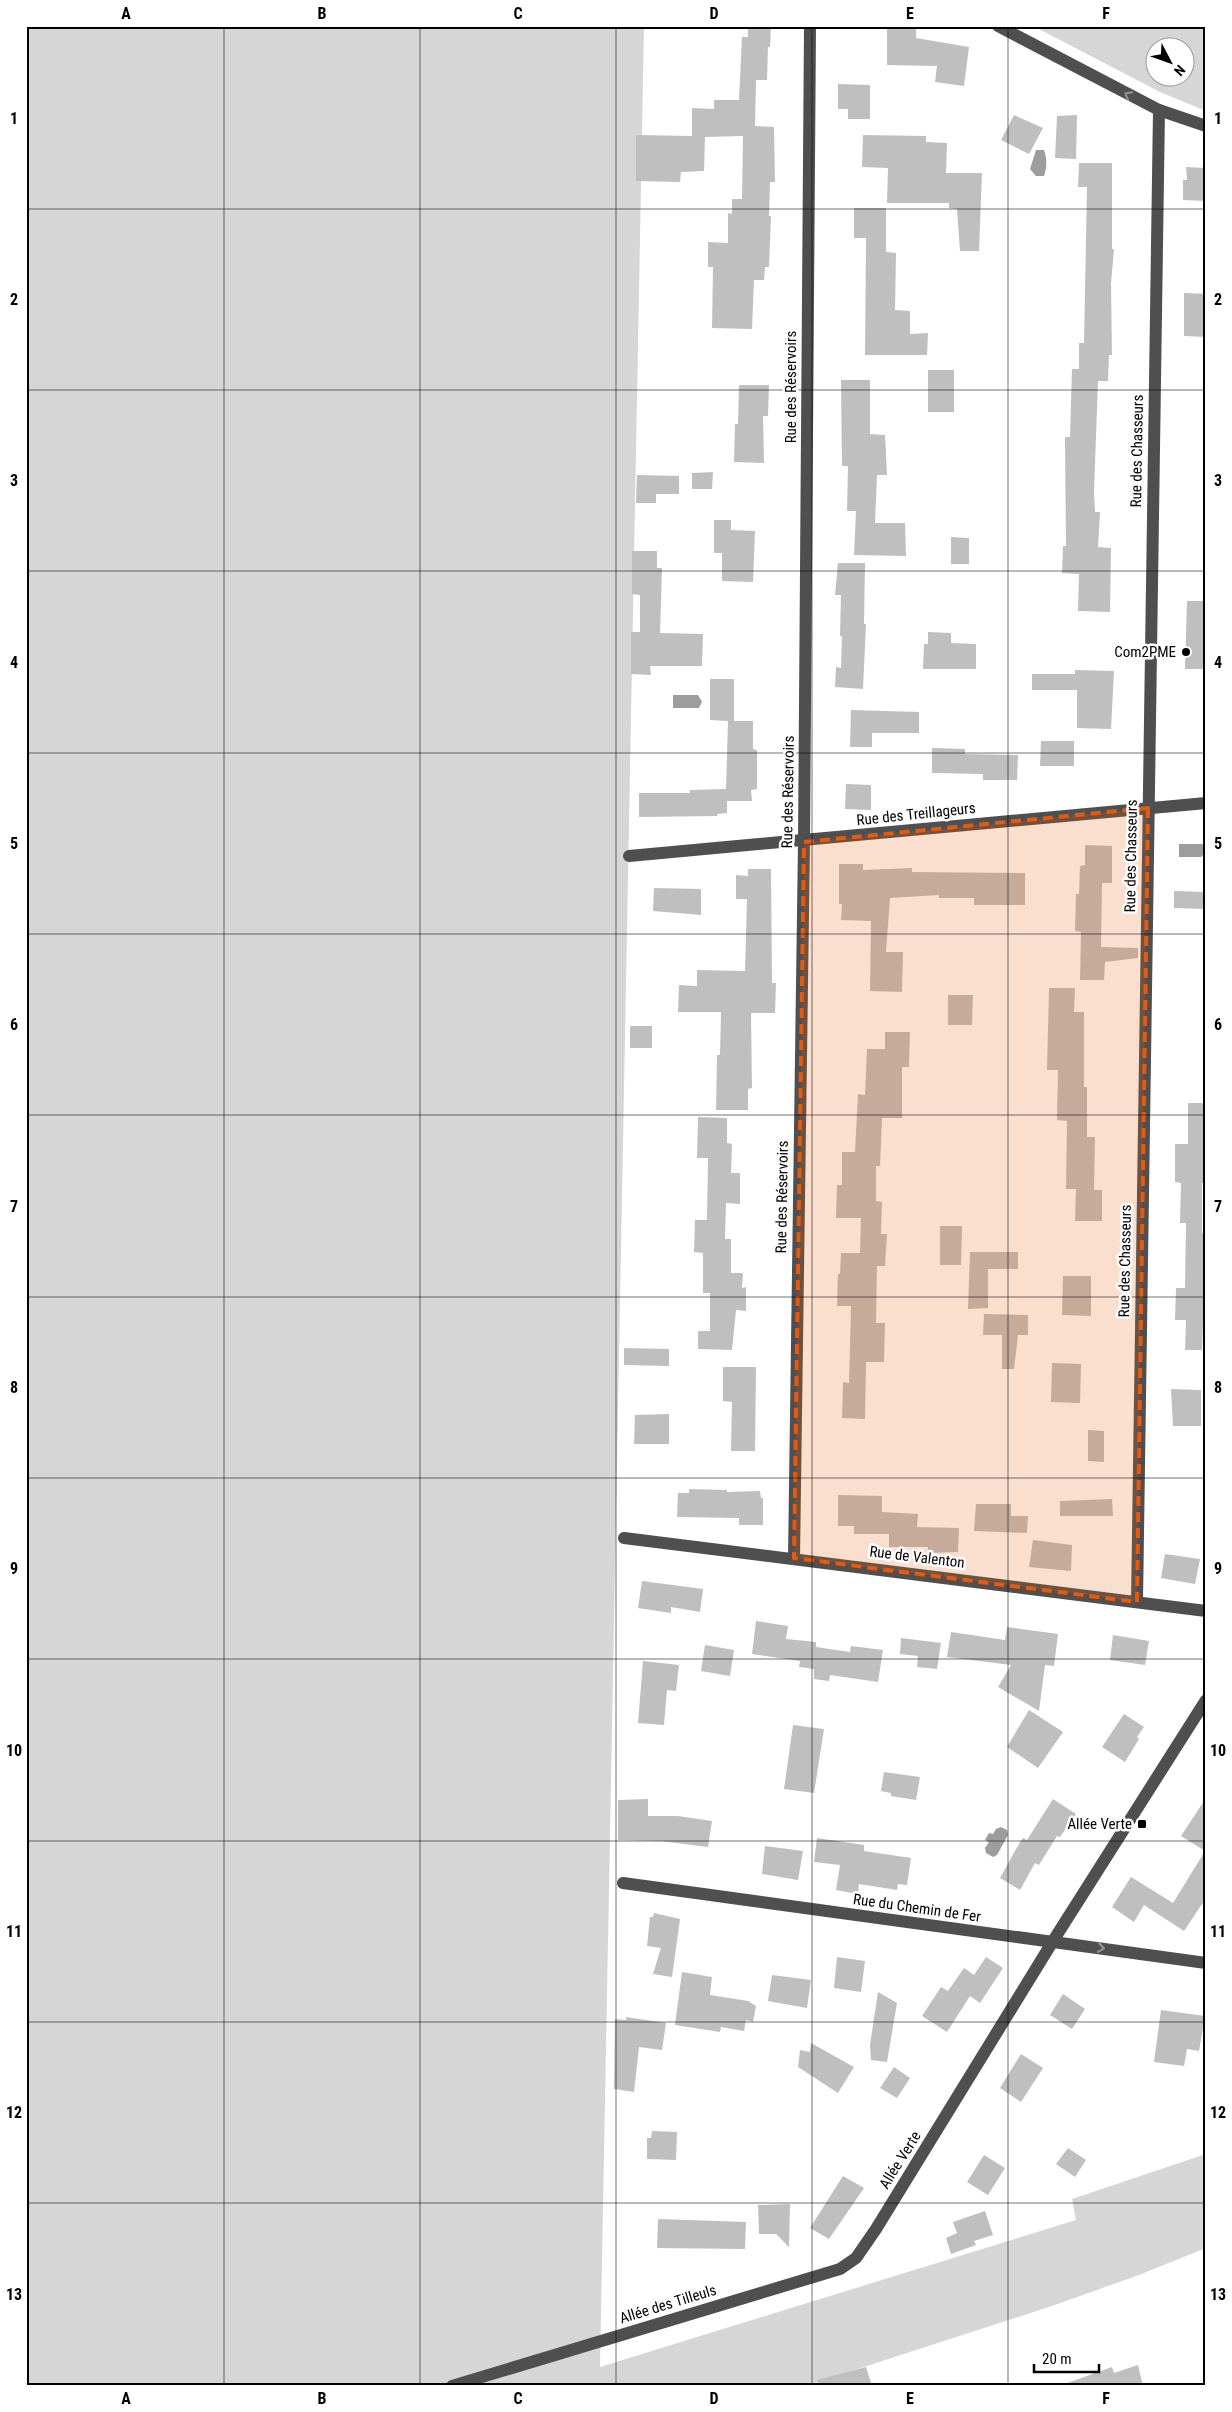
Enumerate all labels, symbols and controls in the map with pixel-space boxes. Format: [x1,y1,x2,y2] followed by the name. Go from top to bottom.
[121,4,131,23] text: A
[318,4,327,23] text: B
[513,4,523,23] text: C
[709,4,719,23] text: D
[906,4,914,23] text: E
[1102,4,1110,23] text: F
[1144,38,1194,88] north arrow
[1171,62,1189,79] text: N
[1125,91,1134,101] one-way arrow
[10,109,18,128] text: 1
[1214,109,1222,128] text: 1
[10,290,18,309] text: 2
[1214,290,1222,309] text: 2
[782,330,800,443] street label: Rue des Réservoirs
[1127,394,1147,508] street label: Rue des Chasseurs
[10,471,18,490] text: 3
[1214,471,1222,490] text: 3
[1114,643,1176,661] place label: Com2PME
[1180,646,1192,658] marker: Com2PME
[10,653,18,672] text: 4
[1214,653,1222,672] text: 4
[778,735,798,849] street label: Rue des Réservoirs
[856,799,977,829] street label: Rue des Treillageurs
[1121,799,1141,913] street label: Rue des Chasseurs
[10,834,18,853] text: 5
[1214,834,1222,853] text: 5
[10,1015,18,1034] text: 6
[1214,1015,1222,1034] text: 6
[772,1140,792,1254] street label: Rue des Réservoirs
[10,1197,18,1216] text: 7
[1214,1197,1222,1216] text: 7
[1115,1204,1135,1318] street label: Rue des Chasseurs
[10,1378,18,1397] text: 8
[1214,1378,1222,1397] text: 8
[868,1542,966,1572] street label: Rue de Valenton
[10,1559,18,1578] text: 9
[1214,1559,1222,1578] text: 9
[6,1741,22,1760] text: 10
[1210,1741,1226,1760] text: 10
[1067,1815,1132,1833] place label: Allée Verte
[1136,1818,1148,1830] marker: Allée Verte
[852,1890,982,1926] street label: Rue du Chemin de Fer
[6,1922,22,1941] text: 11
[1210,1922,1226,1941] text: 11
[1096,1943,1105,1953] one-way arrow
[6,2103,22,2122] text: 12
[1210,2103,1226,2122] text: 12
[875,2128,925,2192] street label: Allée Verte
[617,2281,719,2327] street label: Allée des Tilleuls
[6,2285,22,2304] text: 13
[1210,2285,1226,2304] text: 13
[1034,2342,1100,2374] scale bar
[1042,2350,1072,2368] text: 20 m
[121,2389,131,2408] text: A
[318,2389,327,2408] text: B
[513,2389,523,2408] text: C
[709,2389,719,2408] text: D
[906,2389,914,2408] text: E
[1102,2389,1110,2408] text: F

